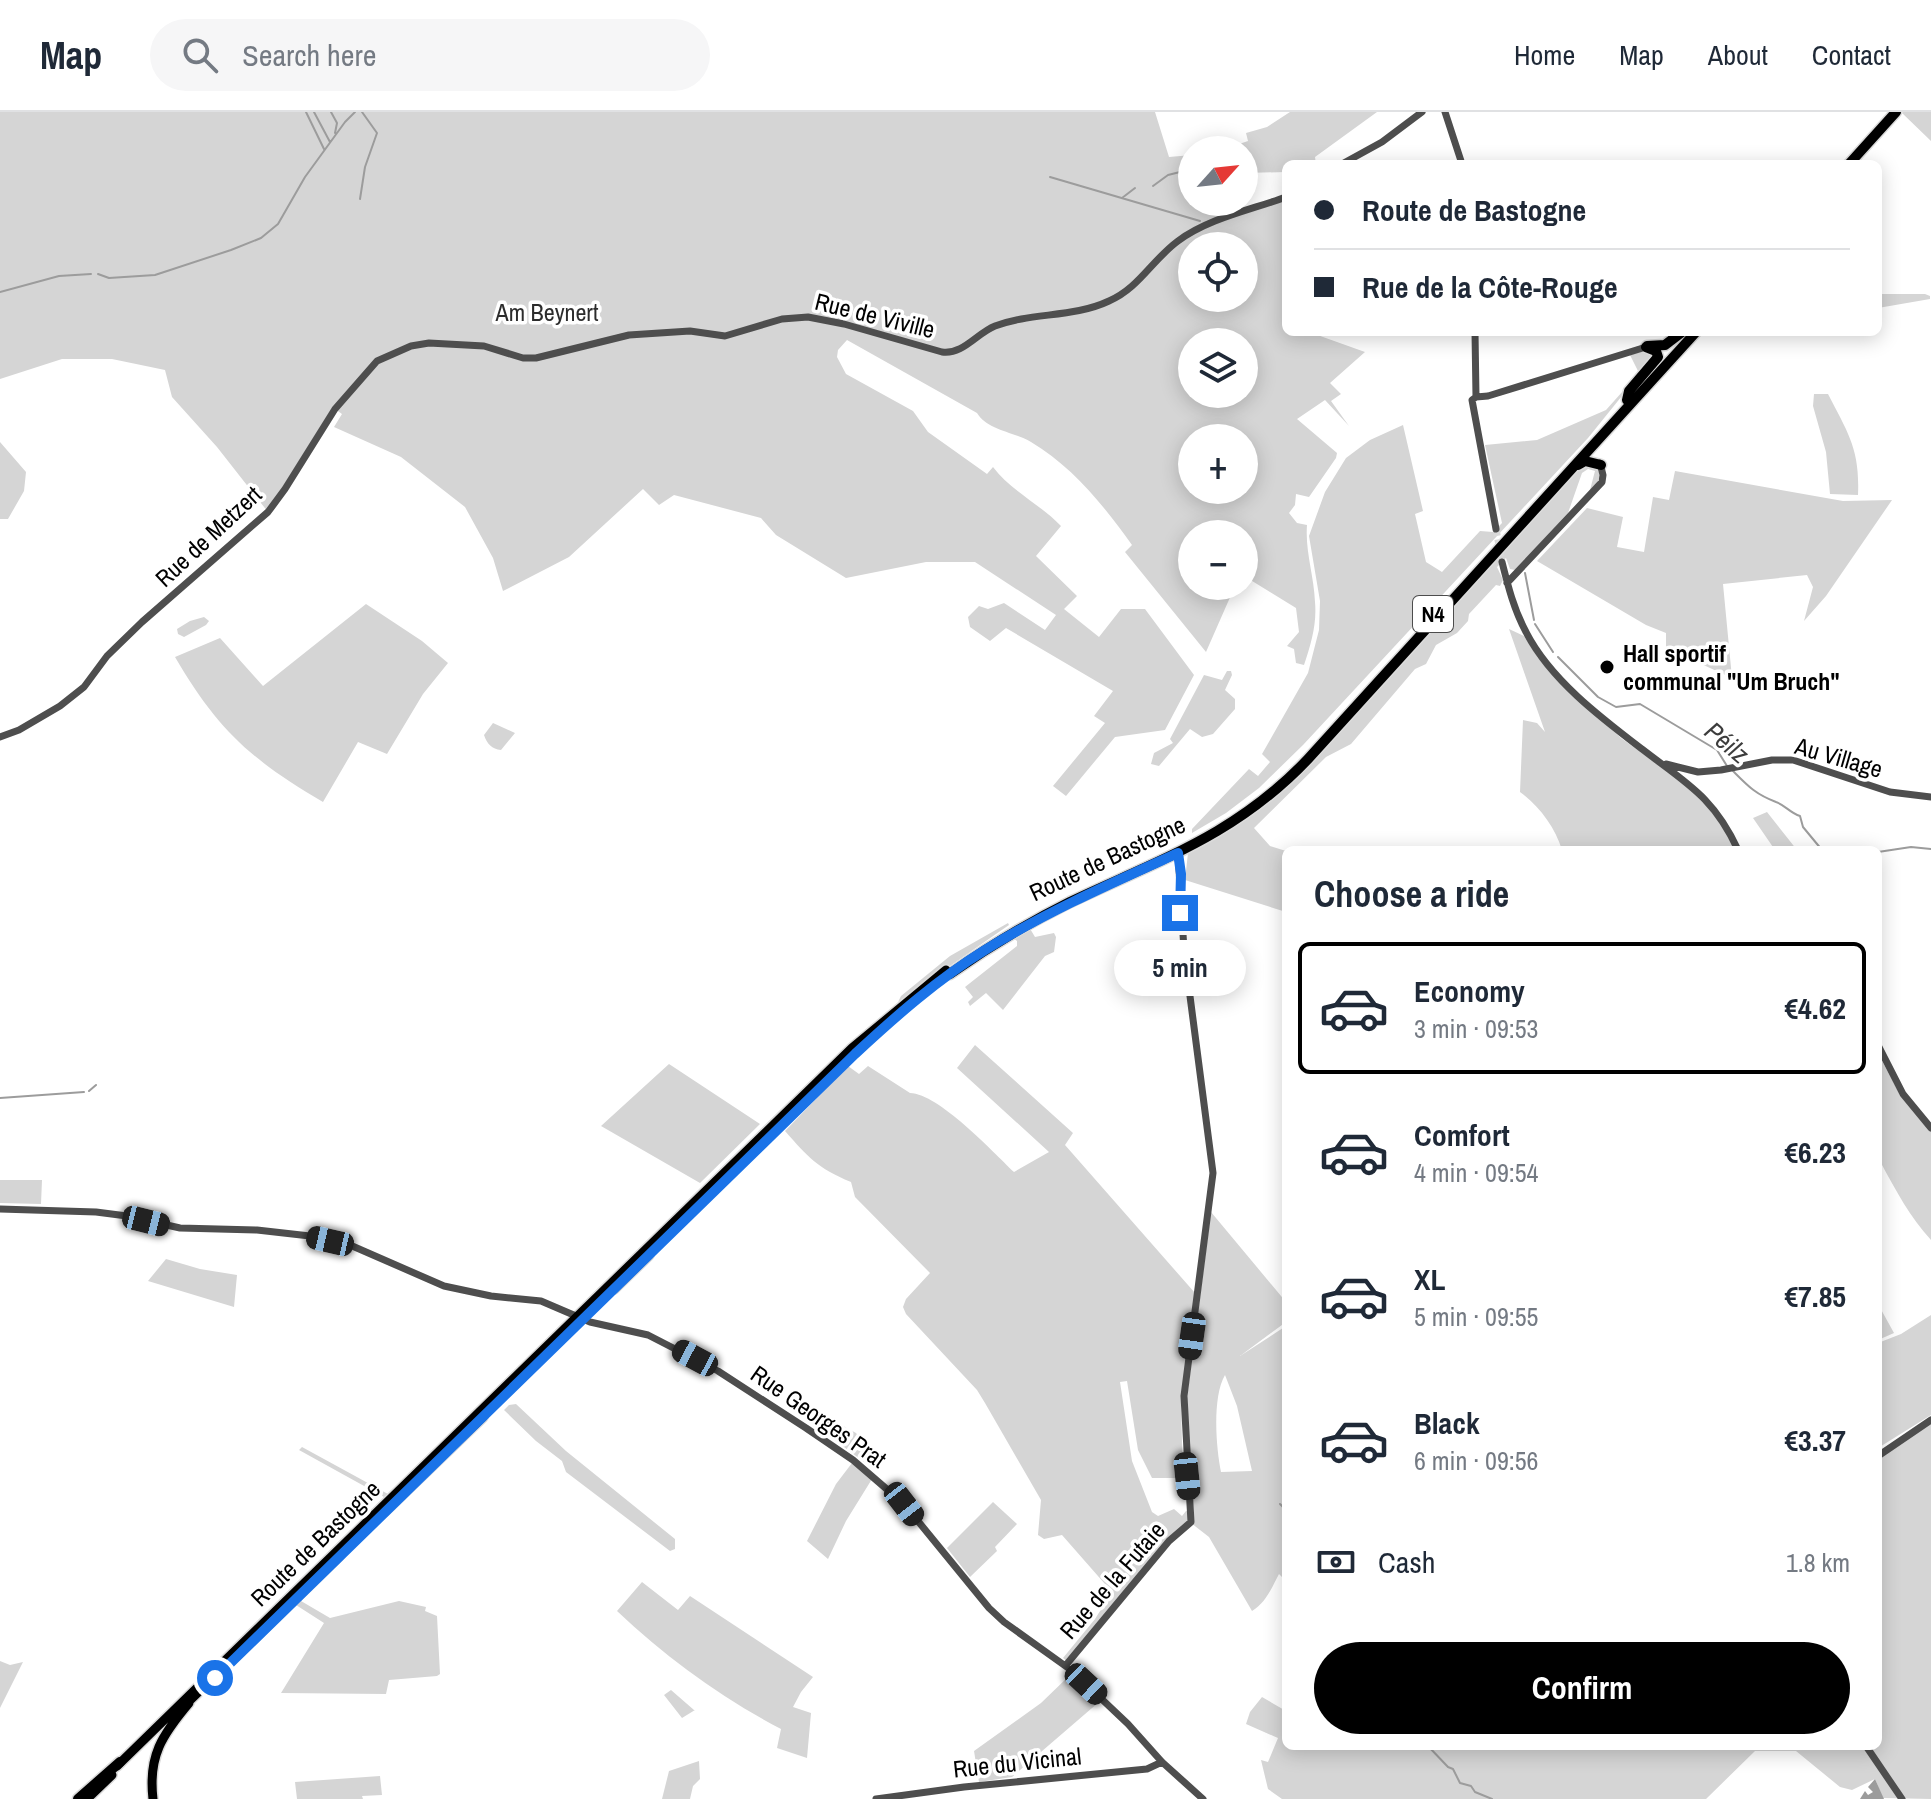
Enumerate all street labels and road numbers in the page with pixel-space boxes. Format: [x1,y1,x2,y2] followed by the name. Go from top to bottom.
[812,285,938,345] street label: Rue de Viville
[148,478,268,594] street label: Rue de Metzert
[1413,596,1453,632] road number: N4
[1791,729,1886,785] street label: Au Village
[1024,808,1190,908] street label: Route de Bastogne
[745,1357,894,1475] street label: Rue Georges Prat
[243,1473,387,1613] street label: Route de Bastogne
[1052,1515,1172,1645] street label: Rue de la Futaie
[951,1739,1083,1785] street label: Rue du Vicinal

